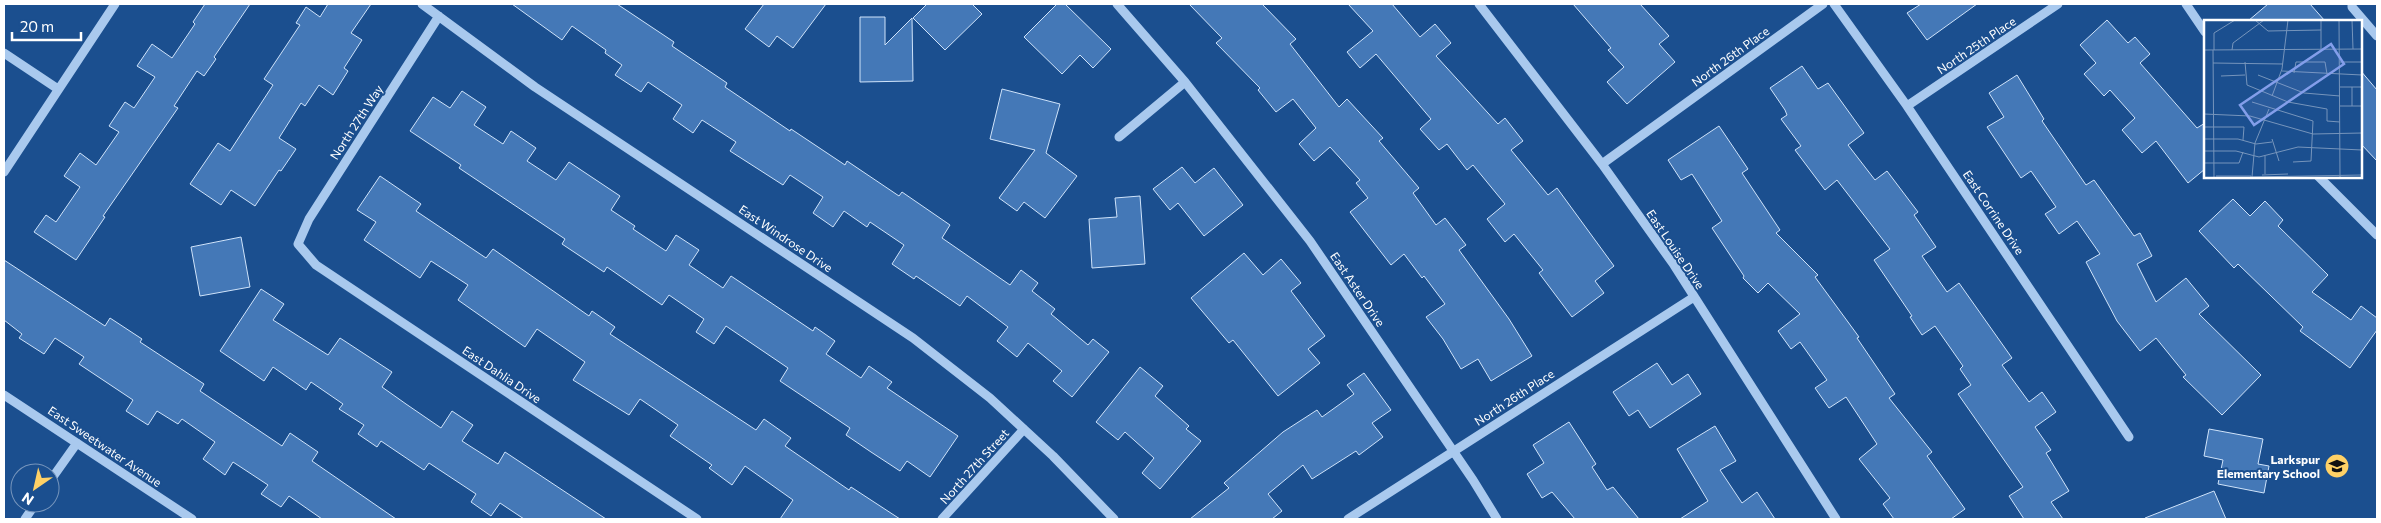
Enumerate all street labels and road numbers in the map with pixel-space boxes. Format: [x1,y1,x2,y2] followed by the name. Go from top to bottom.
[1934,14,2018,76] street label: North 25th Place
[1689,23,1771,89] street label: North 26th Place
[327,82,385,162] street label: North 27th Way
[1961,167,2027,257] street label: East Corrine Drive
[737,201,835,275] street label: East Windrose Drive
[1644,207,1708,291] street label: East Louise Drive
[1328,249,1388,329] street label: East Aster Drive
[460,343,544,405] street label: East Dahlia Drive
[1472,366,1556,428] street label: North 26th Place
[46,403,164,489] street label: East Sweetwater Avenue
[937,426,1011,506] street label: North 27th Street

